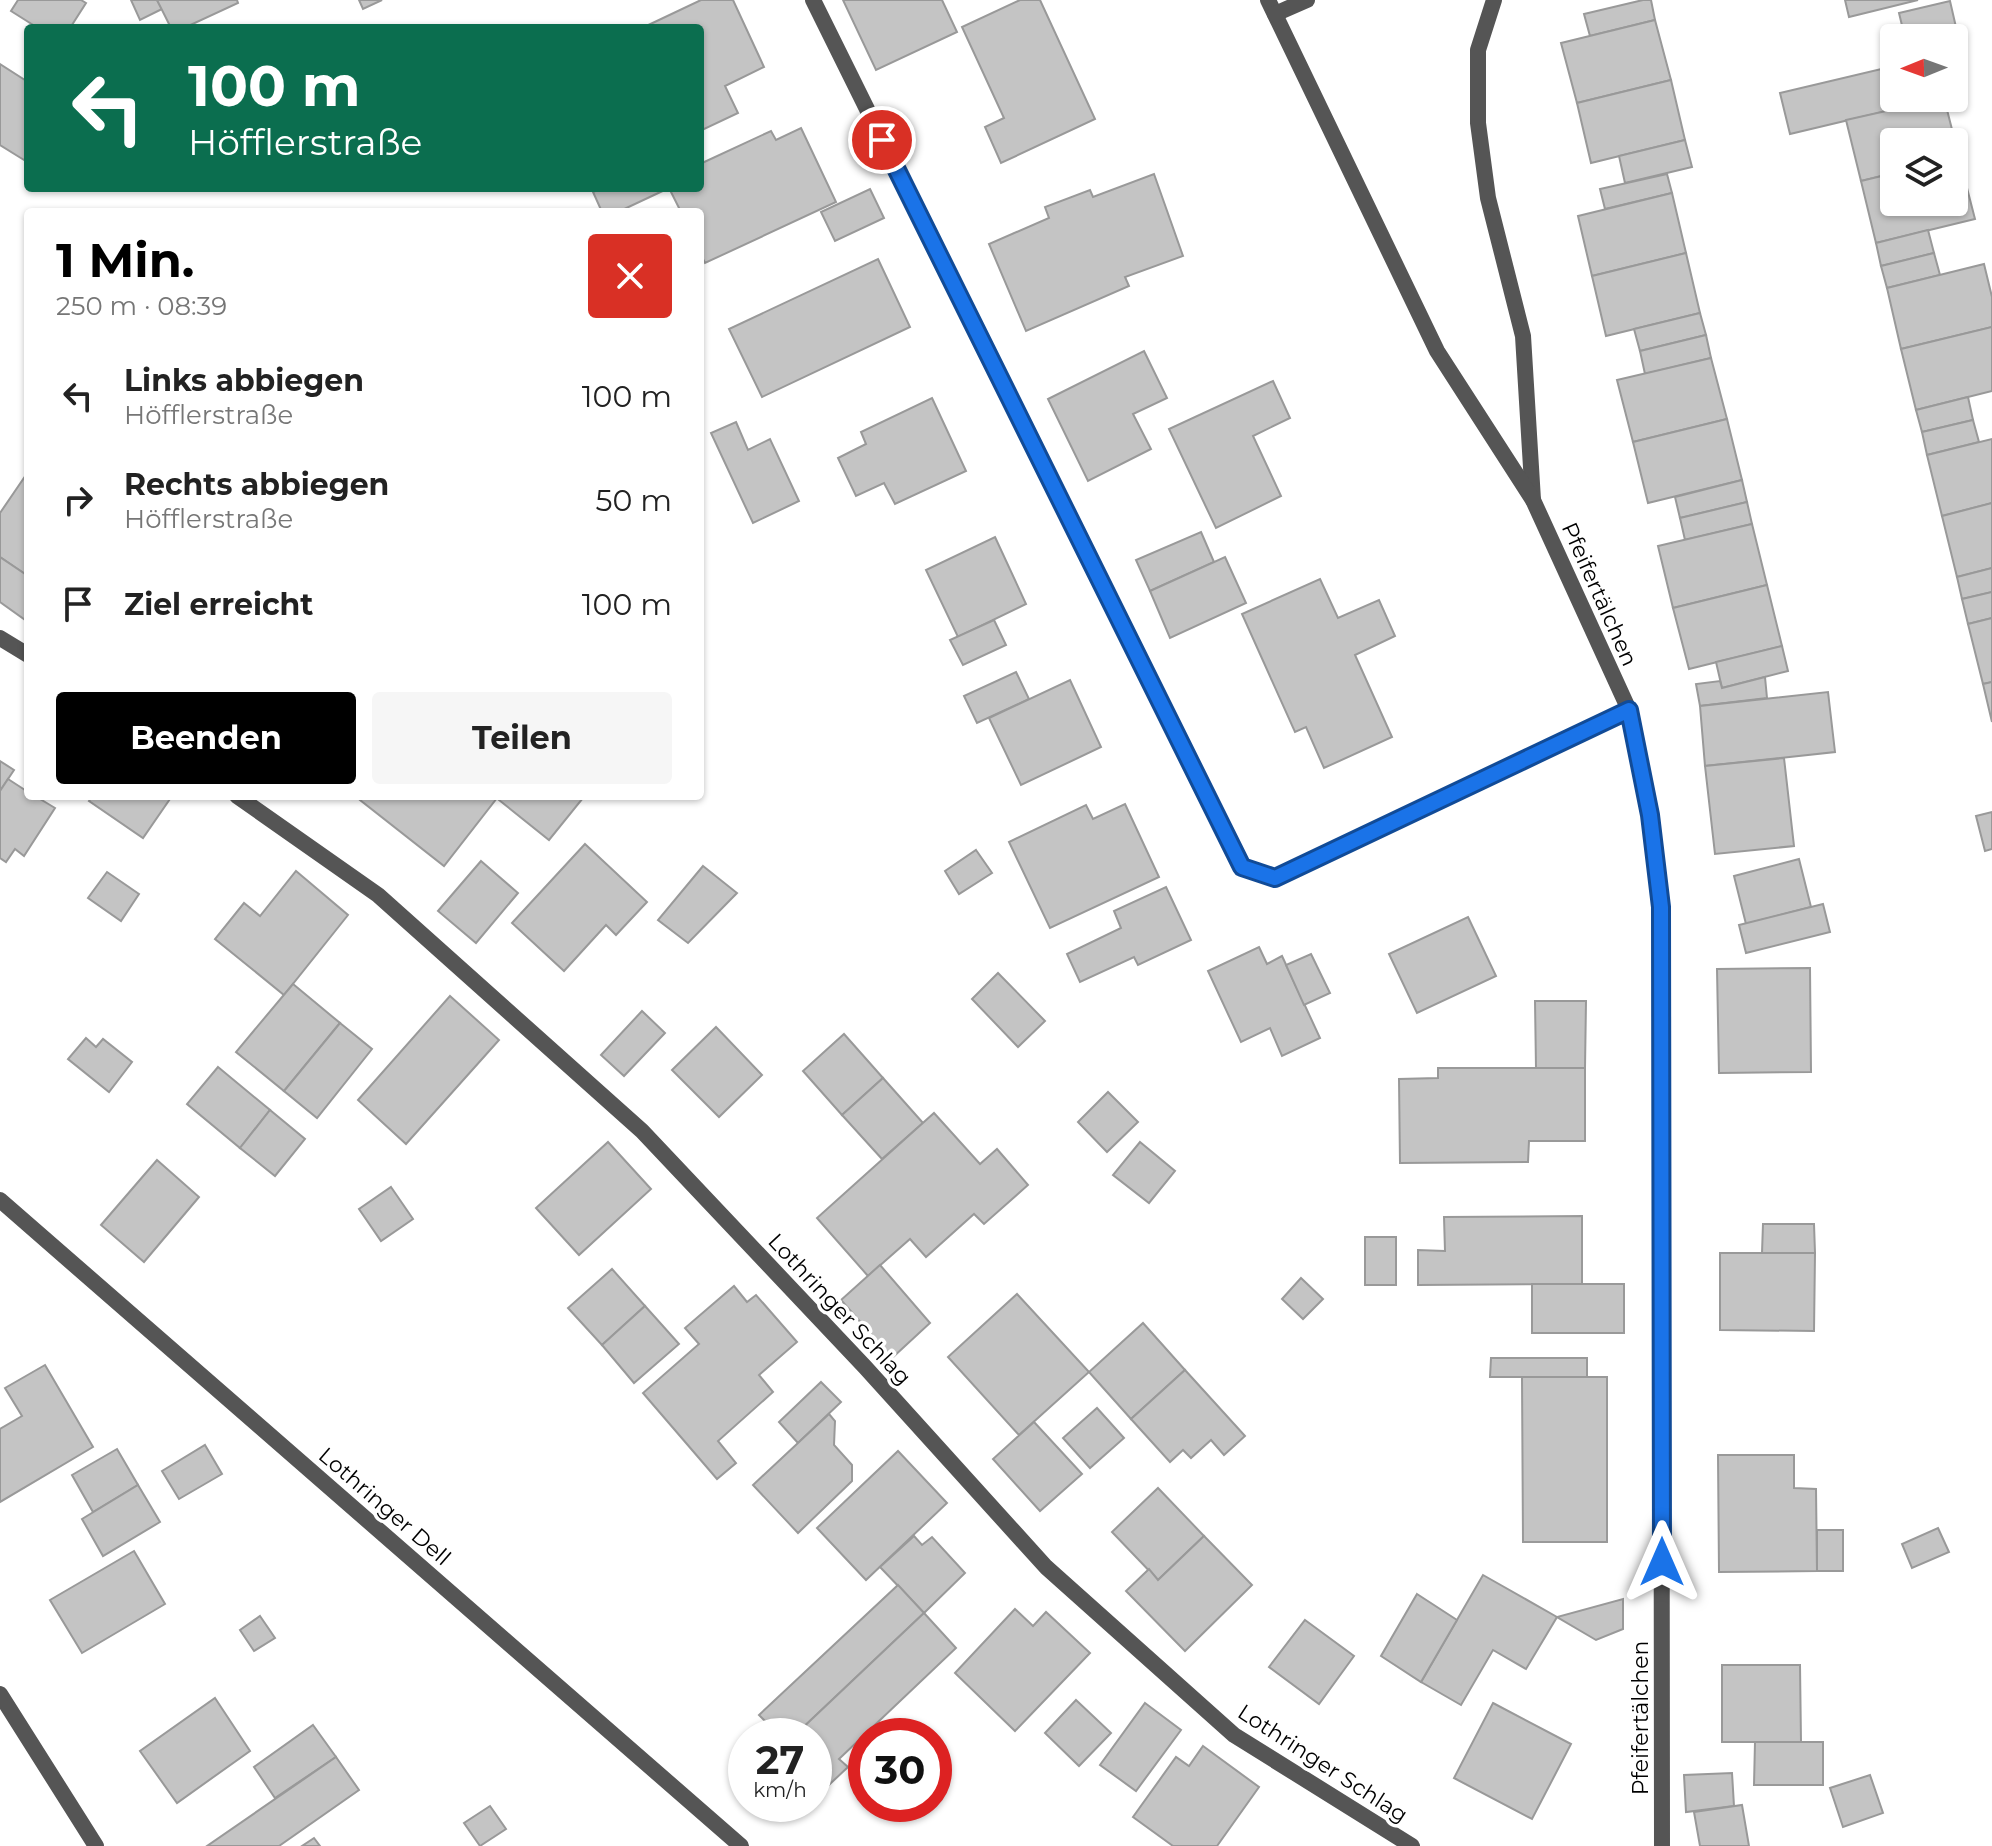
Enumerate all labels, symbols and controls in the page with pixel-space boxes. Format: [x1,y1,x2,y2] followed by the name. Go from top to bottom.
[1880,24,1968,112] north arrow
[1880,24,1968,216] map controls
[188,52,361,120] text: 100 m
[56,56,160,160] icon: left
[848,106,916,174] pin
[860,118,904,162] icon: arrive
[188,120,422,164] text: Höfflerstraße
[1880,128,1968,216] button: layers
[56,231,194,289] text: 1 Min.
[588,234,672,318] button: close
[56,290,227,322] text: 250 m · 08:39
[124,362,364,399] text: Links abbiegen
[56,374,100,418] icon: left
[582,378,672,415] text: 100 m
[124,399,293,431] text: Höfflerstraße
[124,466,389,503] text: Rechts abbiegen
[56,478,100,522] icon: right
[595,482,672,519] text: 50 m
[124,503,293,535] text: Höfflerstraße
[1556,518,1643,670] street label: Pfeifertälchen
[56,582,100,626] icon: arrive
[124,586,313,623] text: Ziel erreicht
[582,586,672,623] text: 100 m
[56,692,356,784] button: Beenden
[372,692,672,784] button: Teilen
[762,1228,917,1391] street label: Lothringer Schlag
[313,1442,456,1571] street label: Lothringer Dell
[1620,1520,1704,1604] position arrow
[1627,1641,1654,1795] street label: Pfeifertälchen
[1233,1698,1413,1828] street label: Lothringer Schlag
[848,1718,952,1822] speed limit sign: 30
[756,1735,804,1784] text: 27
[753,1778,807,1802] text: km/h

